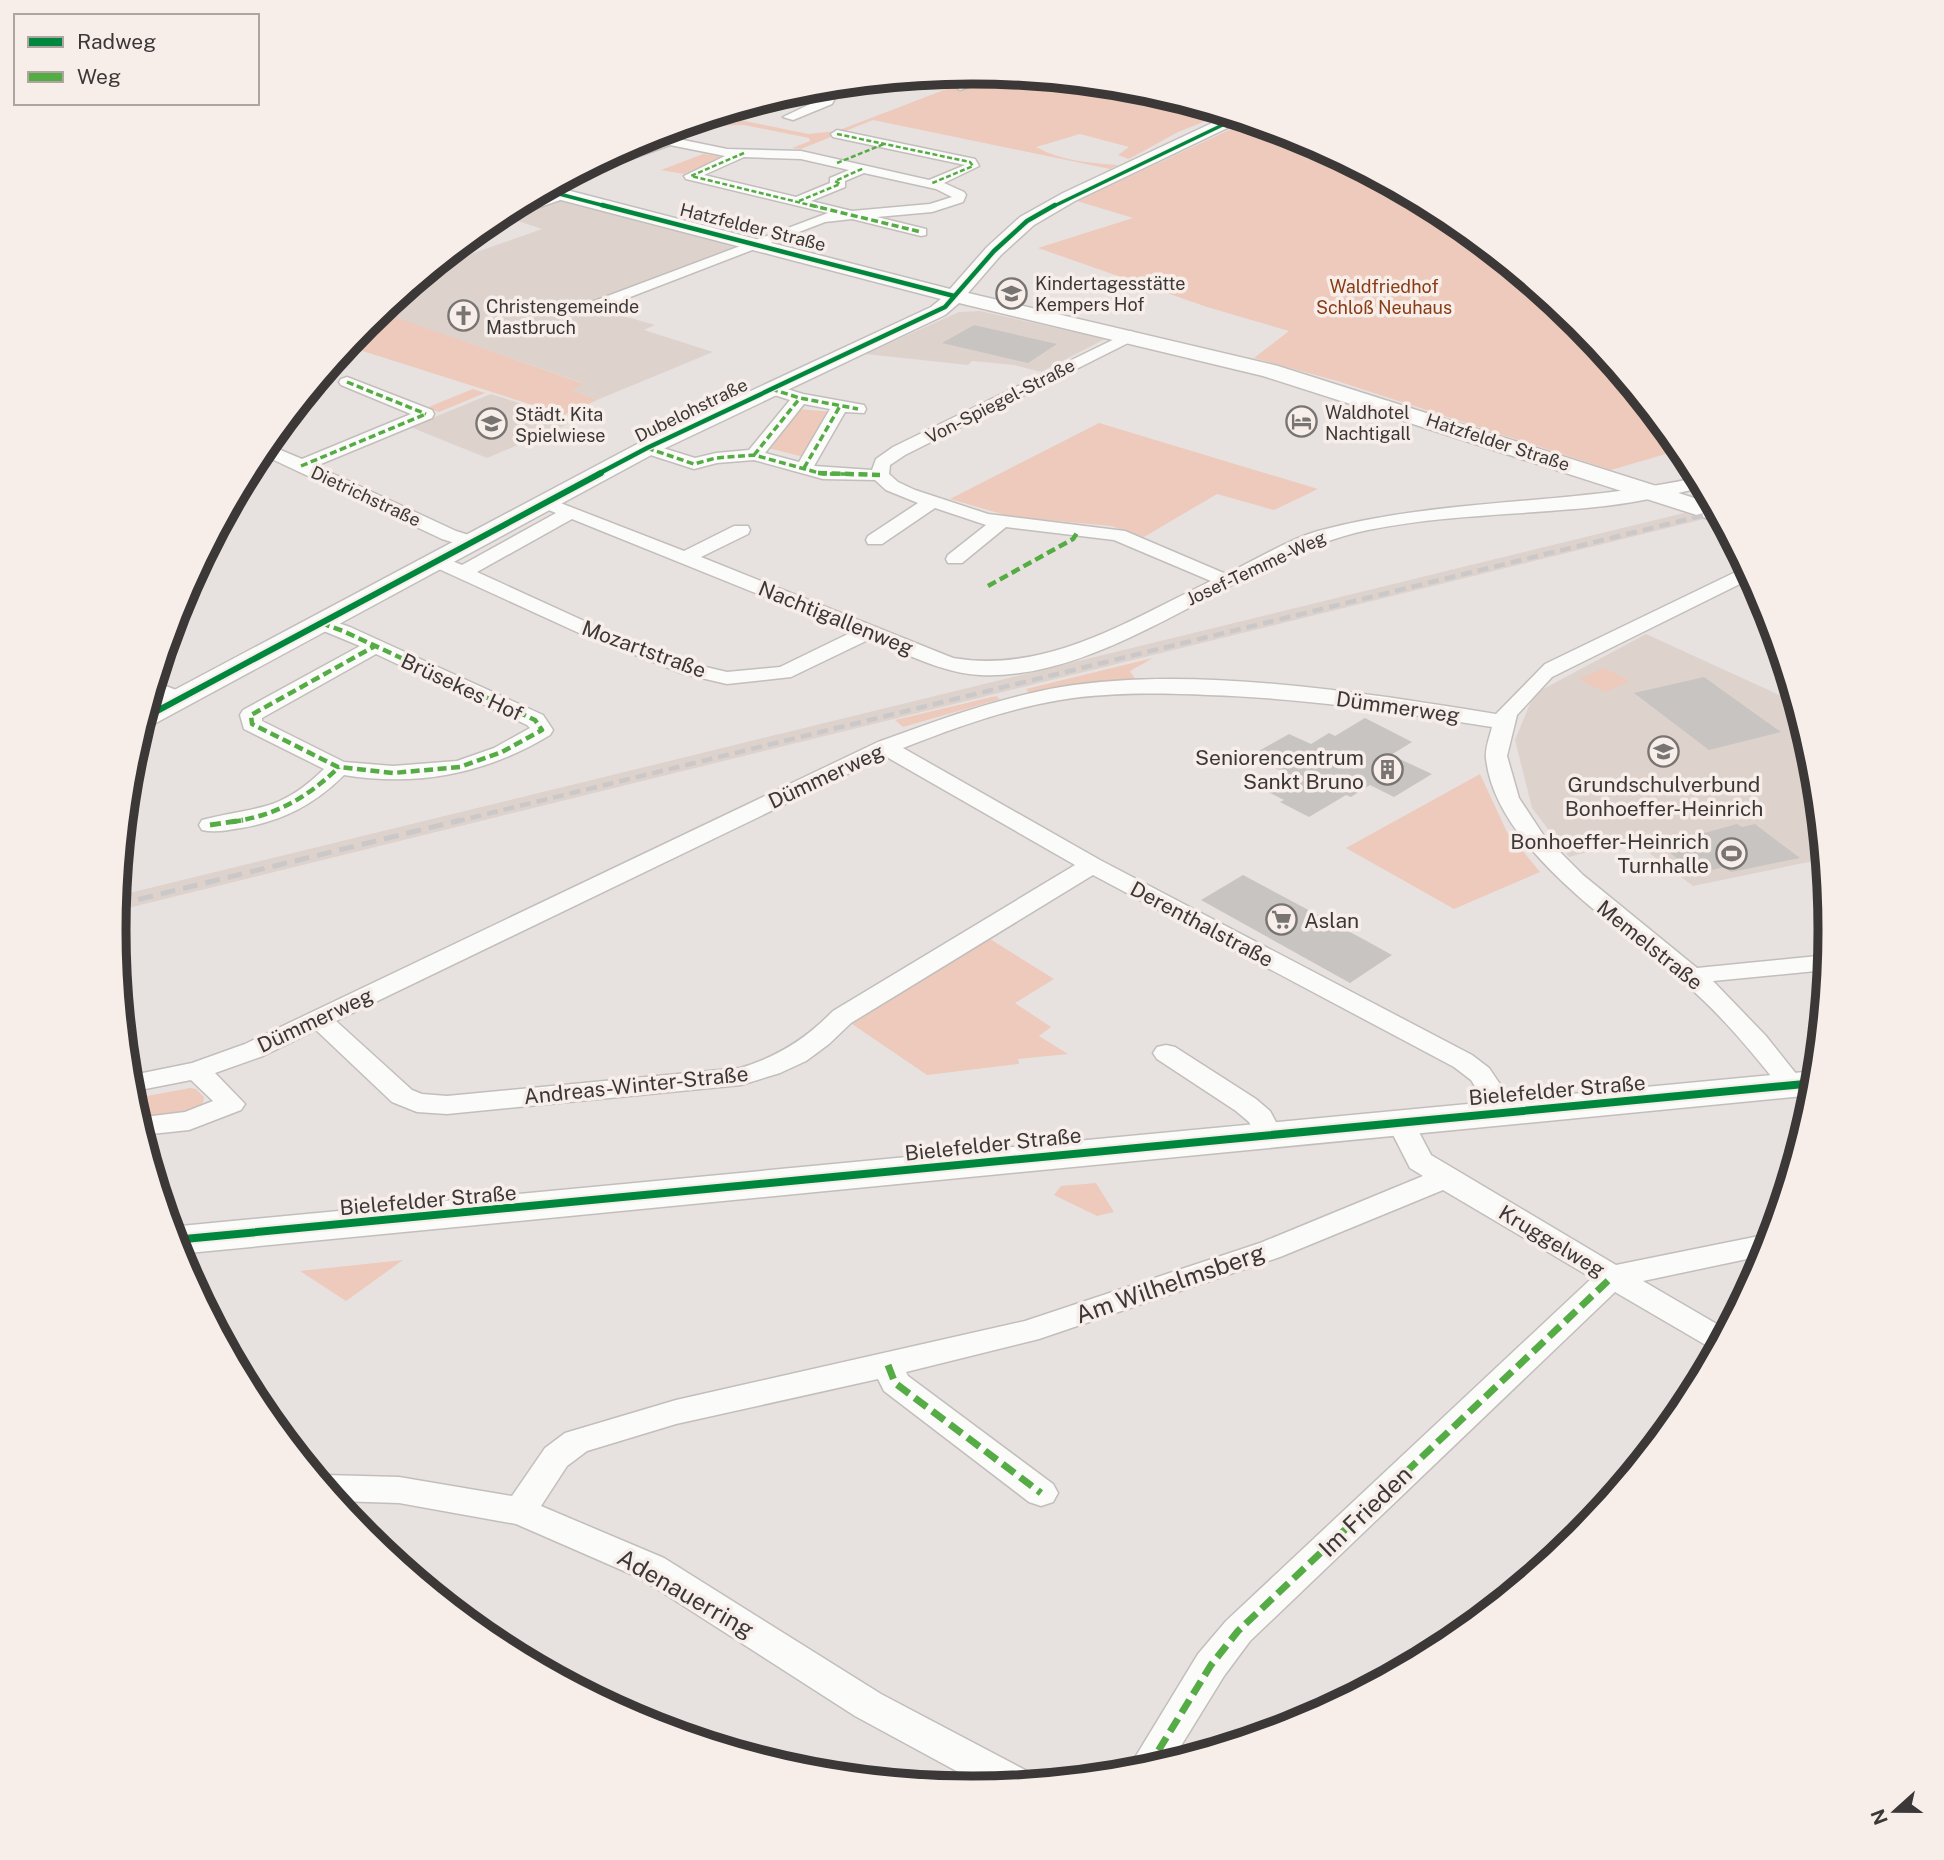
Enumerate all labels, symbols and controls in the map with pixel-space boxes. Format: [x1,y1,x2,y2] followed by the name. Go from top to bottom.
[14,14,259,105] legend
[77,29,156,54] text: Radweg
[77,64,121,89] text: Weg
[678,199,828,255] street label: Hatzfelder Straße
[1035,273,1185,315] place label: Kindertagesstätte Kempers Hof
[995,276,1029,310] school or university icon: Kindertagesstätte Kempers Hof
[1316,276,1452,318] park label: Waldfriedhof Schloß Neuhaus
[486,296,639,338] place label: Christengemeinde Mastbruch
[446,299,480,333] church icon: Christengemeinde Mastbruch
[922,354,1078,448] street label: Von-Spiegel-Straße
[631,374,751,446] street label: Dubelohstraße
[1325,402,1411,444] place label: Waldhotel Nachtigall
[515,404,605,446] place label: Städt. Kita Spielwiese
[1285,405,1319,439] hotel icon: Waldhotel Nachtigall
[475,407,509,441] school or university icon: Städt. Kita Spielwiese
[1424,409,1572,475] street label: Hatzfelder Straße
[308,461,424,531] street label: Dietrichstraße
[1183,526,1329,610] street label: Josef-Temme-Weg
[755,576,917,660] street label: Nachtigallenweg
[579,615,709,683] street label: Mozartstraße
[397,648,527,726] street label: Brüsekes Hof
[1335,686,1461,728] street label: Dümmerweg
[1647,735,1681,769] school or university icon: Grundschulverbund Bonhoeffer-Heinrich
[764,738,888,814] street label: Dümmerweg
[1195,745,1364,794] place label: Seniorencentrum Sankt Bruno
[1370,752,1404,786] building icon: Seniorencentrum Sankt Bruno
[1565,772,1763,821] place label: Grundschulverbund Bonhoeffer-Heinrich
[1510,829,1709,878] place label: Bonhoeffer-Heinrich Turnhalle
[1715,836,1749,870] sports icon: Bonhoeffer-Heinrich Turnhalle
[1126,876,1278,972] street label: Derenthalstraße
[1592,895,1708,995] street label: Memelstraße
[1264,903,1298,937] supermarket icon: Aslan
[1304,908,1359,933] place label: Aslan
[253,982,377,1058] street label: Dümmerweg
[522,1061,750,1109] street label: Andreas-Winter-Straße
[1467,1070,1647,1110] street label: Bielefelder Straße
[903,1122,1083,1166] street label: Bielefelder Straße
[338,1180,518,1220] street label: Bielefelder Straße
[1495,1200,1609,1282] street label: Kruggelweg
[1072,1237,1268,1329] street label: Am Wilhelmsberg
[1313,1460,1417,1562] street label: Im Frieden
[613,1543,759,1643] street label: Adenauerring
[1860,1776,1930,1846] north arrow
[1866,1806,1892,1828] text: N

